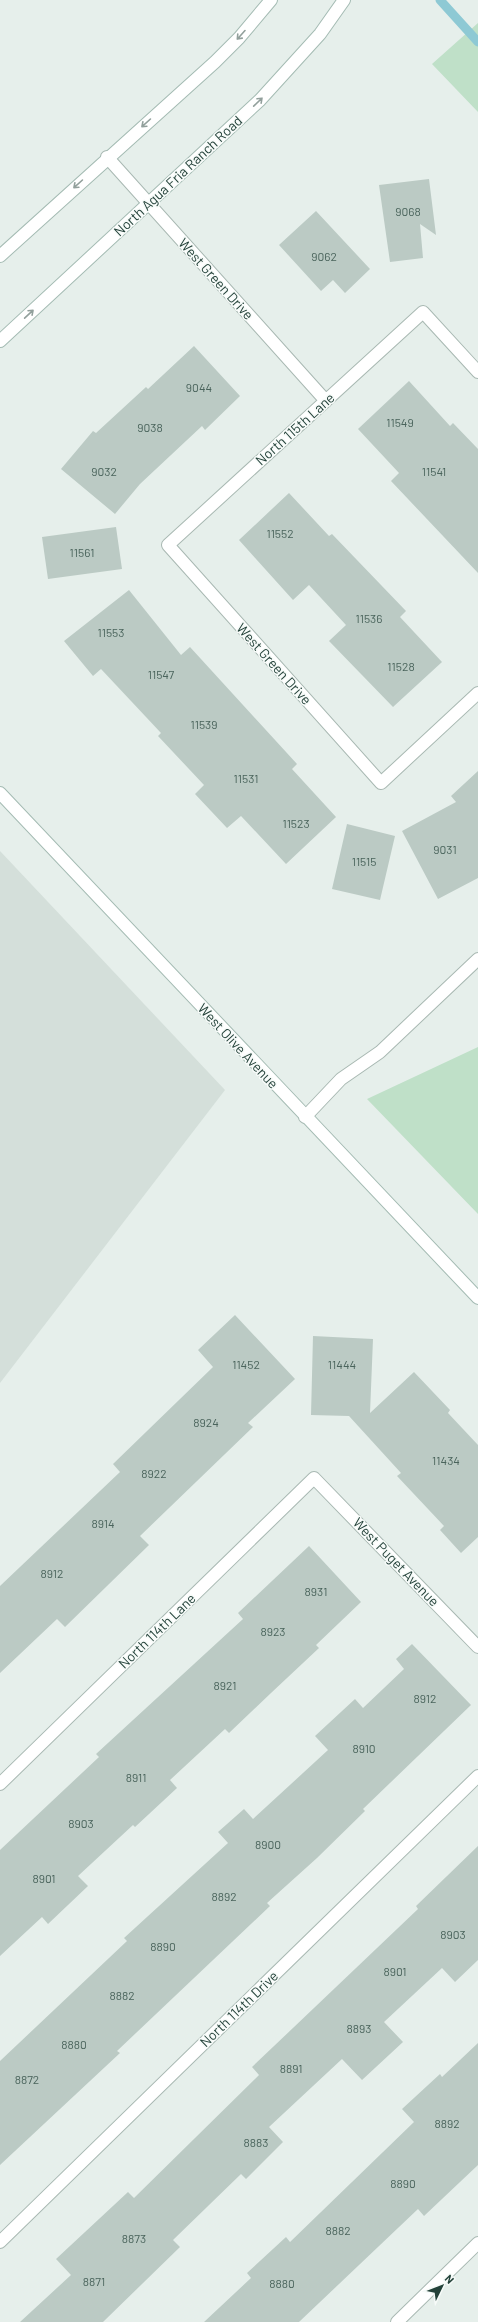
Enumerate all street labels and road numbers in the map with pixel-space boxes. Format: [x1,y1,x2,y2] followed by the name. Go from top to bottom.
[110,112,245,240] street label: North Agua Fria Ranch Road
[175,234,257,323] street label: West Green Drive
[252,389,338,469] street label: North 115th Lane
[233,619,315,708] street label: West Green Drive
[195,1000,282,1092] street label: West Olive Avenue
[350,1514,443,1609] street label: West Puget Avenue
[114,1589,199,1672] street label: North 114th Lane
[196,1967,281,2050] street label: North 114th Drive

